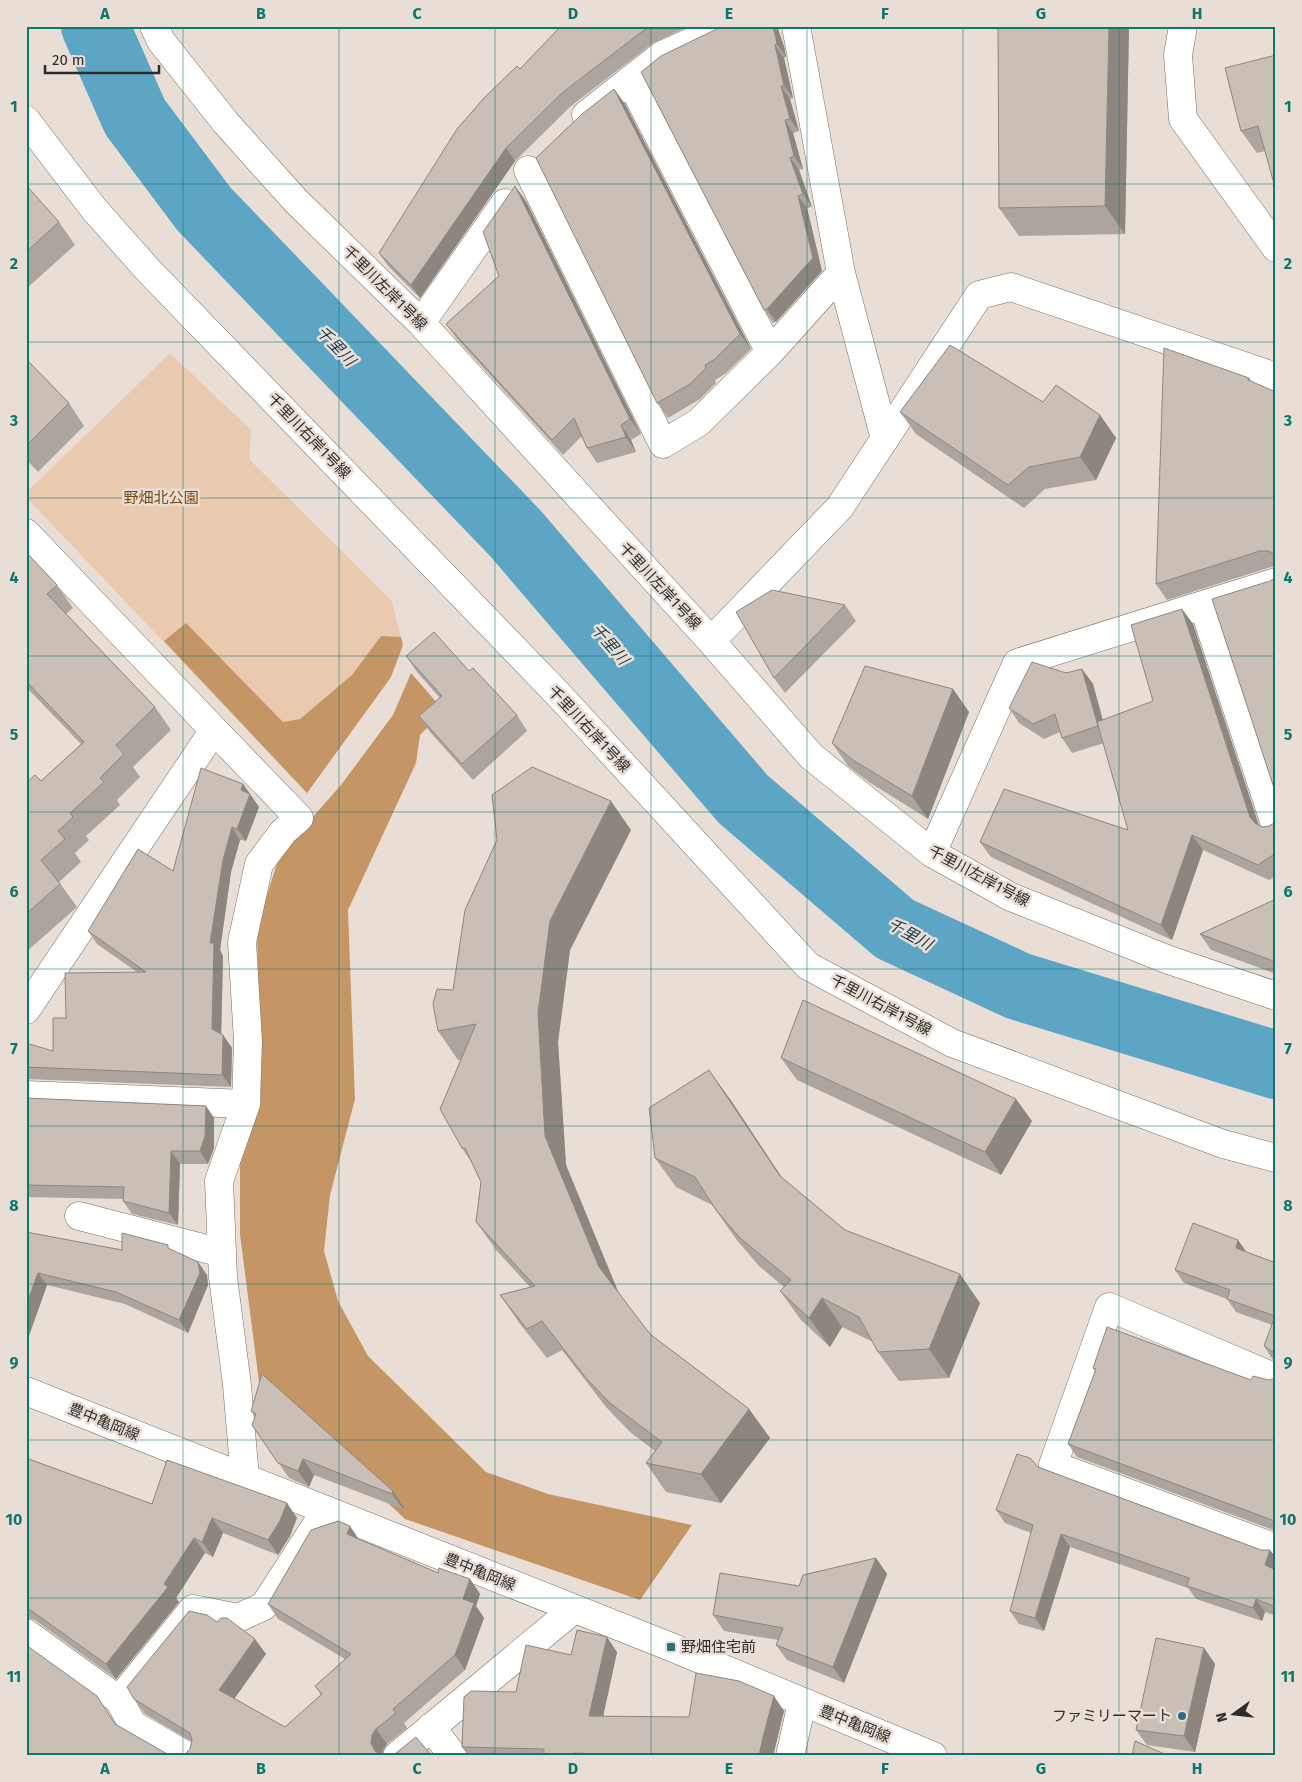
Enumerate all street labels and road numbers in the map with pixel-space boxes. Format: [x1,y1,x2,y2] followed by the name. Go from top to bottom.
[339,242,431,334] street label: 千里川左岸1号線
[264,390,354,482] street label: 千里川右岸1号線
[615,539,705,633] street label: 千里川左岸1号線
[544,682,634,776] street label: 千里川右岸1号線
[926,842,1032,910] street label: 千里川左岸1号線
[828,971,934,1039] street label: 千里川右岸1号線
[66,1400,142,1444] street label: 豊中亀岡線
[442,1550,518,1594] street label: 豊中亀岡線
[817,1702,893,1746] street label: 豊中亀岡線

